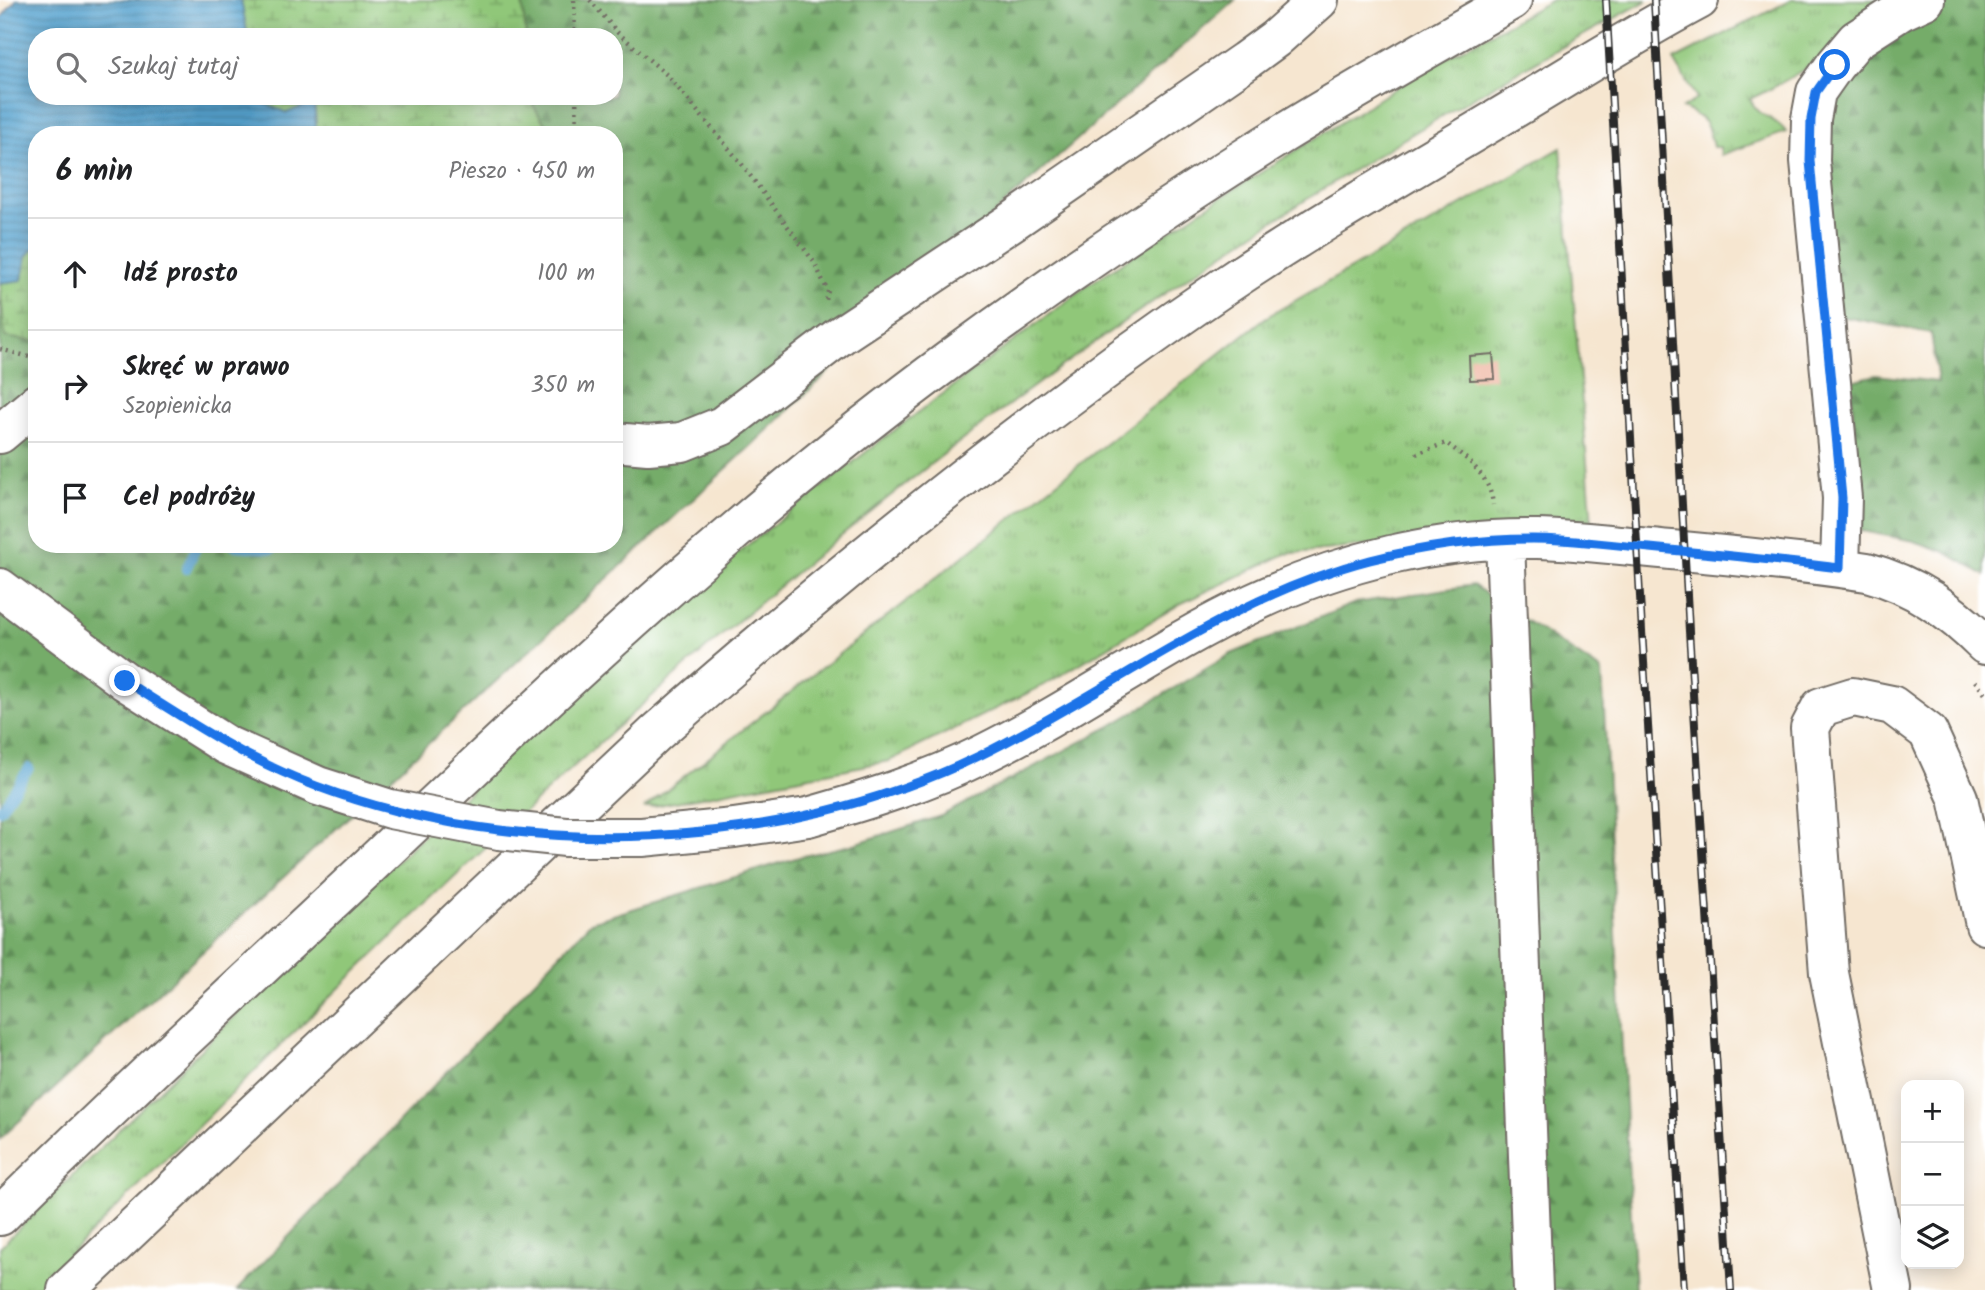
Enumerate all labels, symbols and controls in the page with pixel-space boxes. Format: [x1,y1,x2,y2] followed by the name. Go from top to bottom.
[28,28,623,105] search box
[108,46,239,88] text: Szukaj tutaj
[52,48,90,86] icon: search
[1819,49,1850,80] route start
[56,148,133,196] text: 6 min
[448,154,595,190] text: Pieszo · 450 m
[123,253,238,295] text: Idź prosto
[56,255,94,293] icon: ahead
[537,256,595,292] text: 100 m
[123,347,290,389] text: Skręć w prawo
[56,367,94,405] icon: right
[530,368,595,404] text: 350 m
[123,389,232,425] text: Szopienicka
[123,477,255,519] text: Cel podróży
[56,479,94,517] icon: arrive
[109,665,140,696] route end
[1901,1080,1964,1269] map controls
[1901,1080,1964,1143] button: +
[1901,1143,1964,1206] button: −
[1901,1206,1964,1269] button: layers

